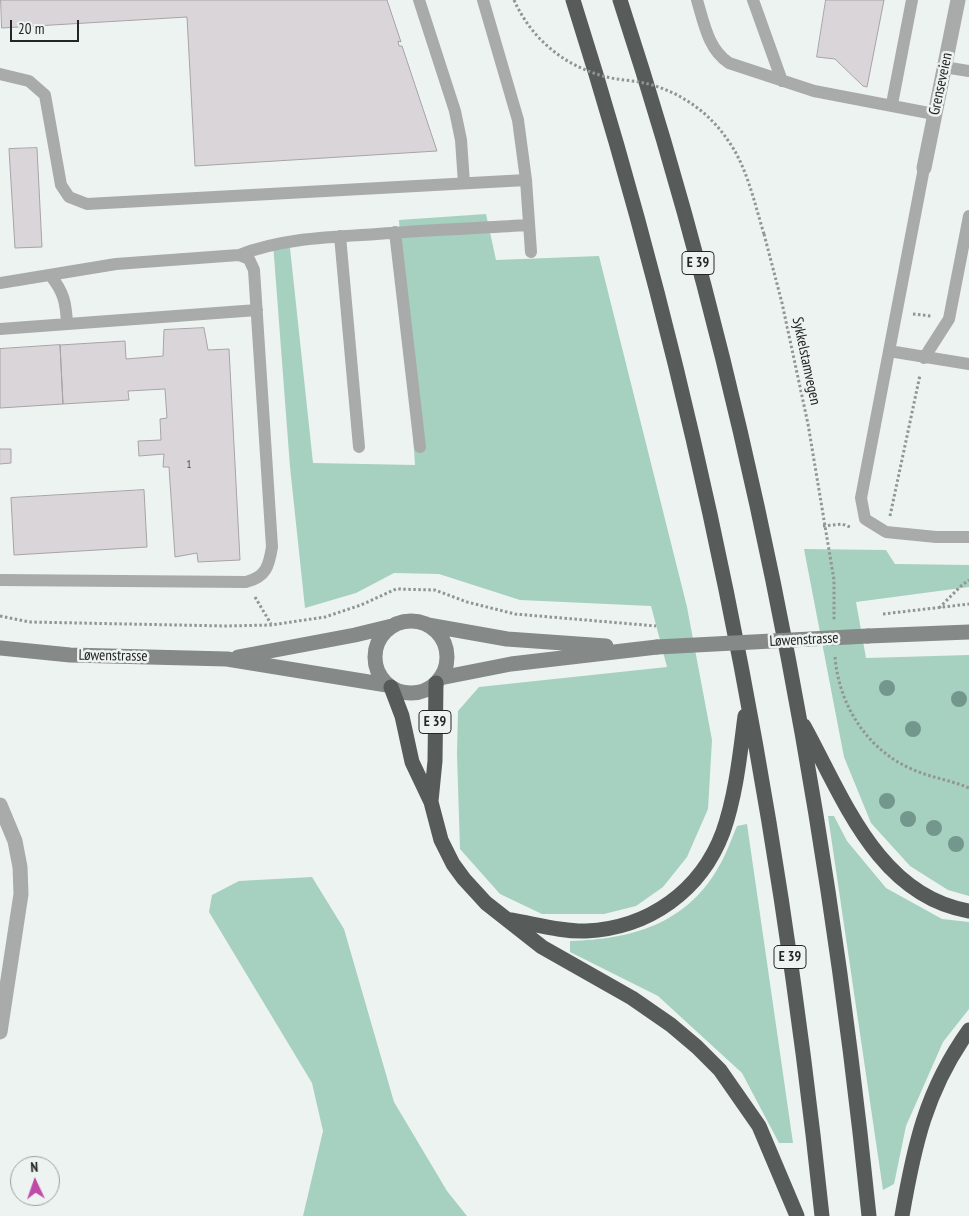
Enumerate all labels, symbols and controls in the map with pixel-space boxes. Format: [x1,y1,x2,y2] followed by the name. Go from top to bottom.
[12,10,81,42] scale bar
[18,19,44,38] text: 20 m
[926,51,956,117] street label: Grenseveien
[682,252,714,274] road number: E 39
[788,315,824,407] street label: Sykkelstamvegen
[186,458,192,472] house number: 1
[769,629,839,651] street label: Løwenstrasse
[78,646,148,666] street label: Løwenstrasse
[419,710,451,734] road number: E 39
[774,946,806,969] road number: E 39
[10,1156,60,1206] north arrow
[30,1158,39,1176] text: N

